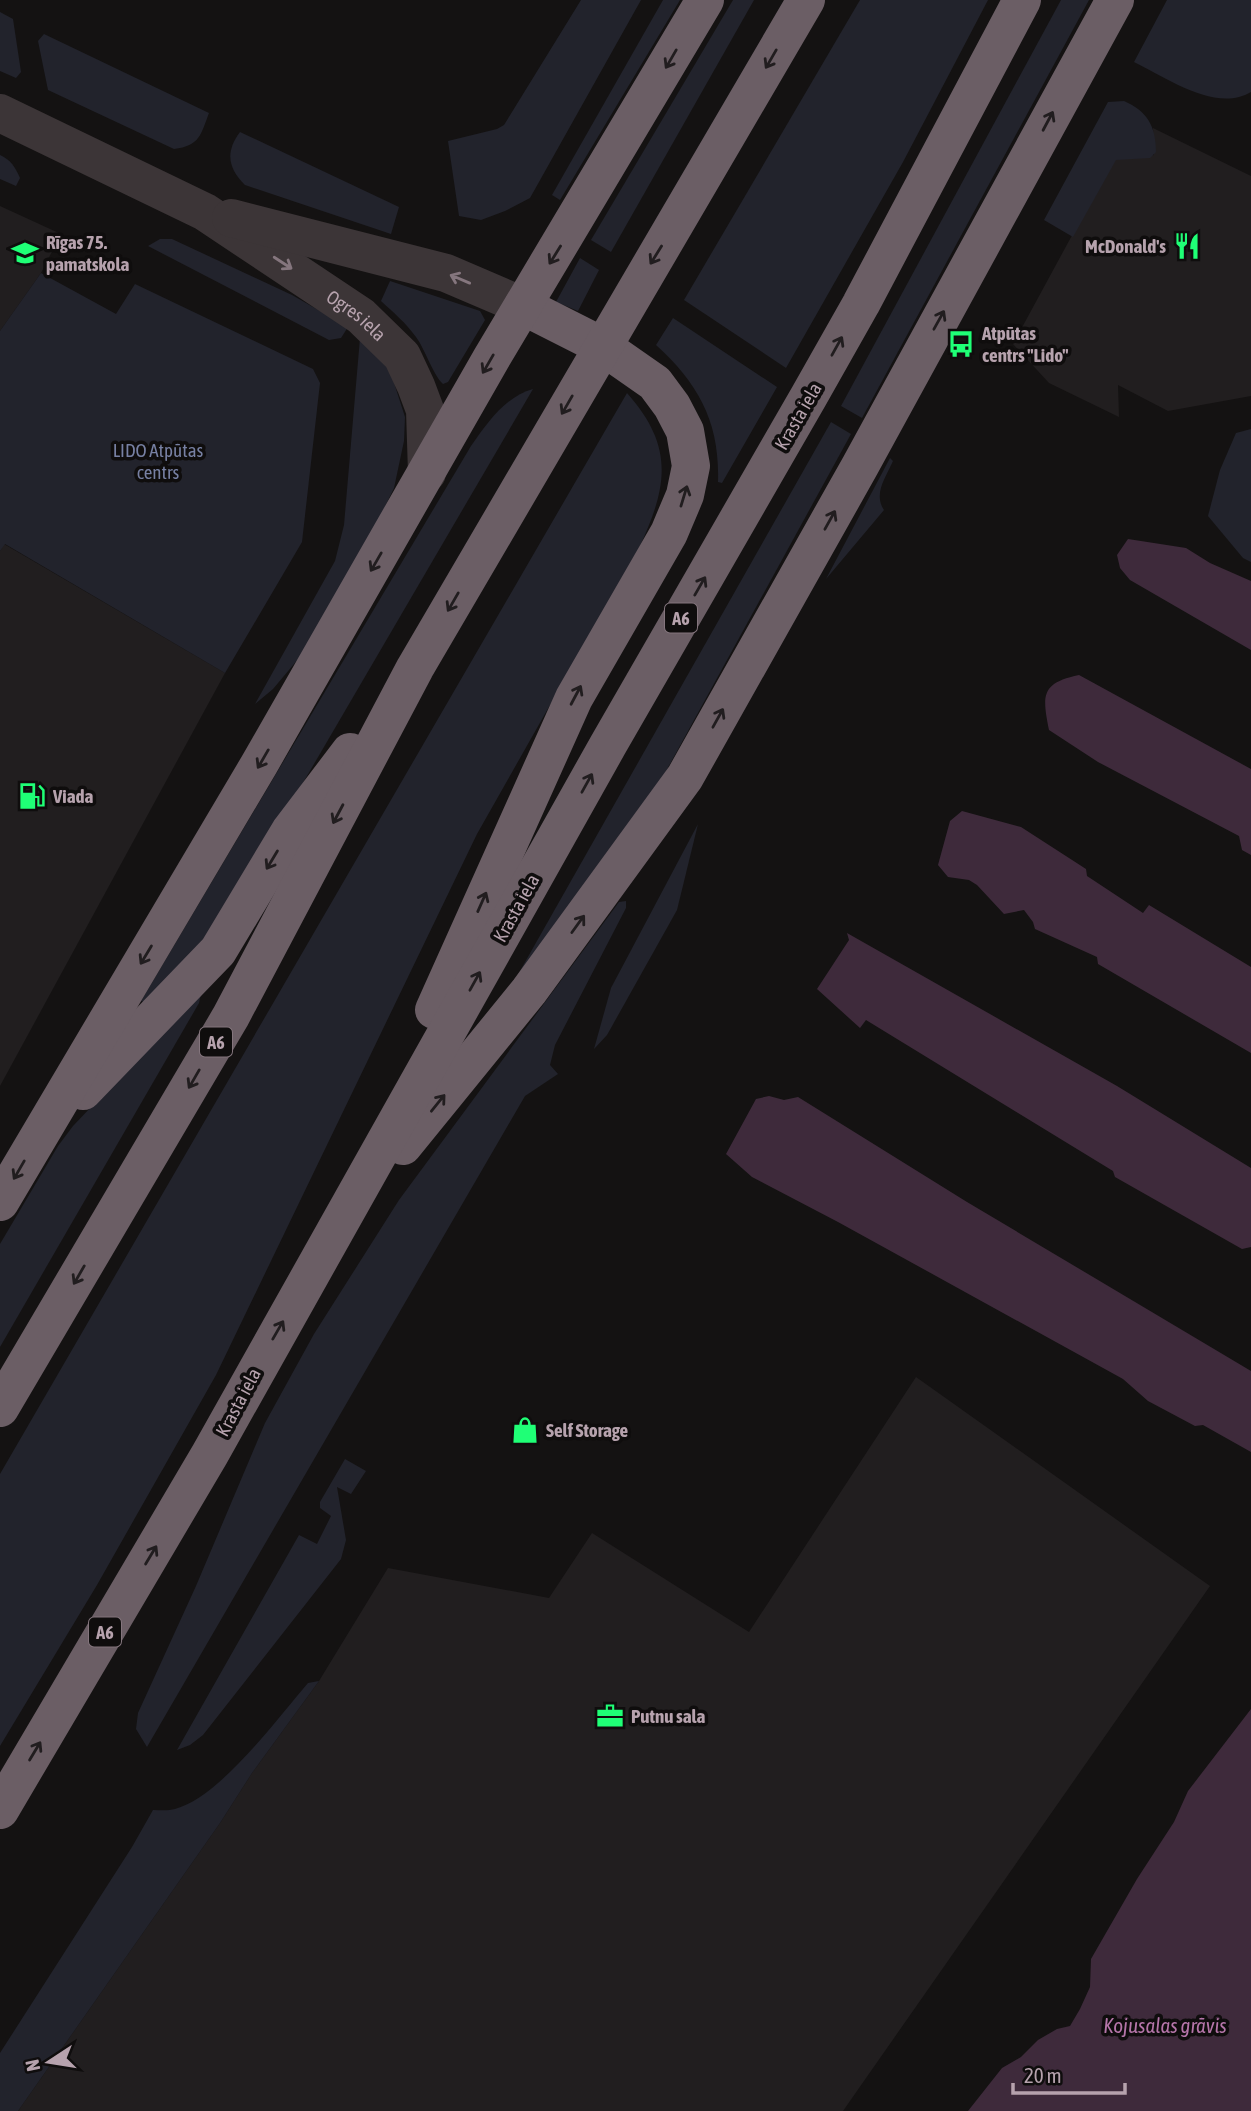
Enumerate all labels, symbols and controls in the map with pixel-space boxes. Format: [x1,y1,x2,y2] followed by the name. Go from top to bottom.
[663,48,677,68] one-way arrow
[764,48,777,69] one-way arrow
[1041,111,1055,131] one-way arrow
[46,231,129,275] place label: Rīgas 75. pamatskola
[1172,231,1202,261] restaurant icon: McDonald's
[1085,235,1166,257] place label: McDonald's
[10,238,40,268] school or university icon: Rīgas 75. pamatskola
[547,244,561,264] one-way arrow
[649,245,663,265] one-way arrow
[273,256,292,270] one-way arrow
[450,272,472,285] one-way arrow
[322,285,391,345] street label: Ogres iela
[933,311,947,331] one-way arrow
[981,322,1069,366] place label: Atpūtas centrs "Lido"
[946,329,976,359] bus stop icon: Atpūtas centrs "Lido"
[830,336,844,356] one-way arrow
[481,354,495,374] one-way arrow
[770,379,826,453] street label: Krasta iela
[560,395,574,415] one-way arrow
[113,439,204,483] park label: LIDO Atpūtas centrs
[678,485,691,507] one-way arrow
[823,510,837,530] one-way arrow
[369,551,382,572] one-way arrow
[693,576,707,596] one-way arrow
[446,591,459,612] one-way arrow
[665,604,697,632] road number: A6
[569,685,583,706] one-way arrow
[712,708,725,729] one-way arrow
[255,749,269,769] one-way arrow
[581,773,594,794] one-way arrow
[17,781,47,811] fuel station icon: Viada
[52,785,94,807] place label: Viada
[330,804,344,824] one-way arrow
[265,849,279,869] one-way arrow
[488,870,544,946] street label: Krasta iela
[476,892,489,913] one-way arrow
[570,915,585,934] one-way arrow
[139,944,153,964] one-way arrow
[469,971,482,992] one-way arrow
[200,1028,232,1056] road number: A6
[187,1068,200,1089] one-way arrow
[430,1095,446,1113] one-way arrow
[12,1159,26,1179] one-way arrow
[71,1265,85,1285] one-way arrow
[271,1320,285,1340] one-way arrow
[211,1364,265,1440] street label: Krasta iela
[510,1415,540,1445] shop icon: Self Storage
[546,1419,629,1441] place label: Self Storage
[144,1546,158,1566] one-way arrow
[89,1618,121,1646] road number: A6
[595,1701,625,1731] office icon: Putnu sala
[631,1705,706,1727] place label: Putnu sala
[29,1741,42,1762] one-way arrow
[1103,2013,1227,2037] water label: Kojusalas grāvis
[14,2027,84,2097] north arrow
[1013,2052,1125,2096] scale bar
[20,2058,44,2073] text: N
[1024,2063,1062,2087] text: 20 m

